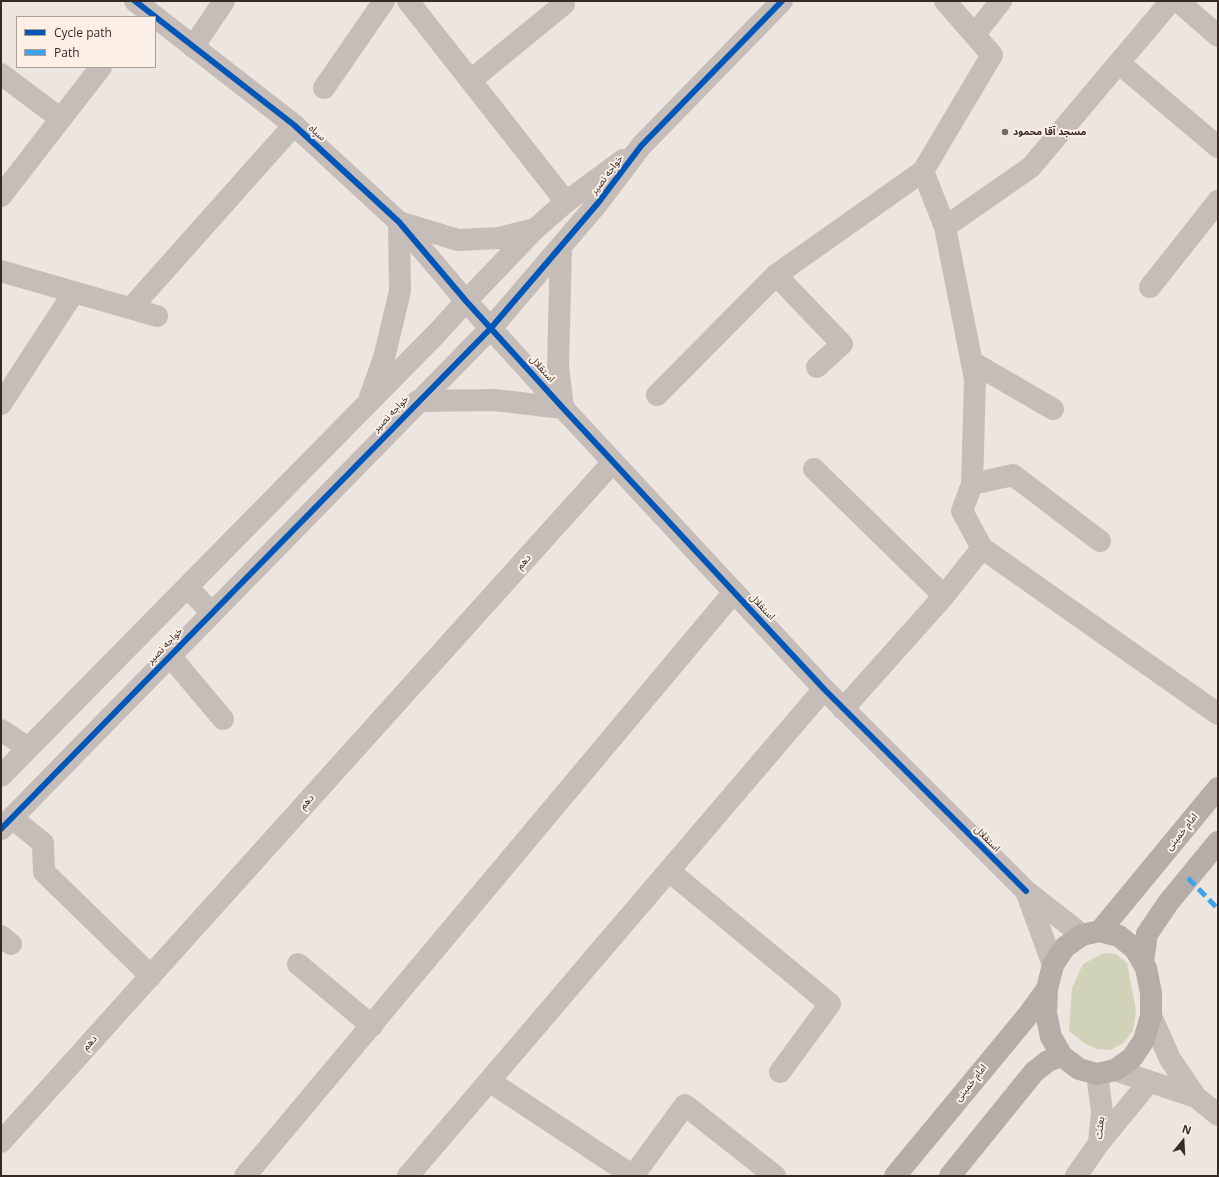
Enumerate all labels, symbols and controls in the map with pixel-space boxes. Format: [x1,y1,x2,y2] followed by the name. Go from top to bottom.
[16,16,156,68] legend
[54,24,112,41] text: Cycle path
[54,44,80,61] text: Path
[306,122,328,144] street label: سپاه
[1013,126,1086,138] place label: مسجد آقا محمود
[1000,127,1010,137] marker: مسجد آقا محمود
[588,153,626,197] street label: خواجه نصیر
[527,353,557,385] street label: استقلال
[371,393,411,435] street label: خواجه نصیر
[514,552,534,572] street label: دهم
[747,591,777,623] street label: استقلال
[145,625,185,667] street label: خواجه نصیر
[297,792,317,812] street label: دهم
[1163,811,1201,853] street label: امام خمینی
[972,824,1002,854] street label: استقلال
[80,1033,100,1053] street label: دهم
[952,1062,990,1104] street label: امام خمینی
[1093,1116,1107,1140] street label: بعثت
[1163,1121,1203,1161] north arrow
[1180,1121,1193,1138] text: N

